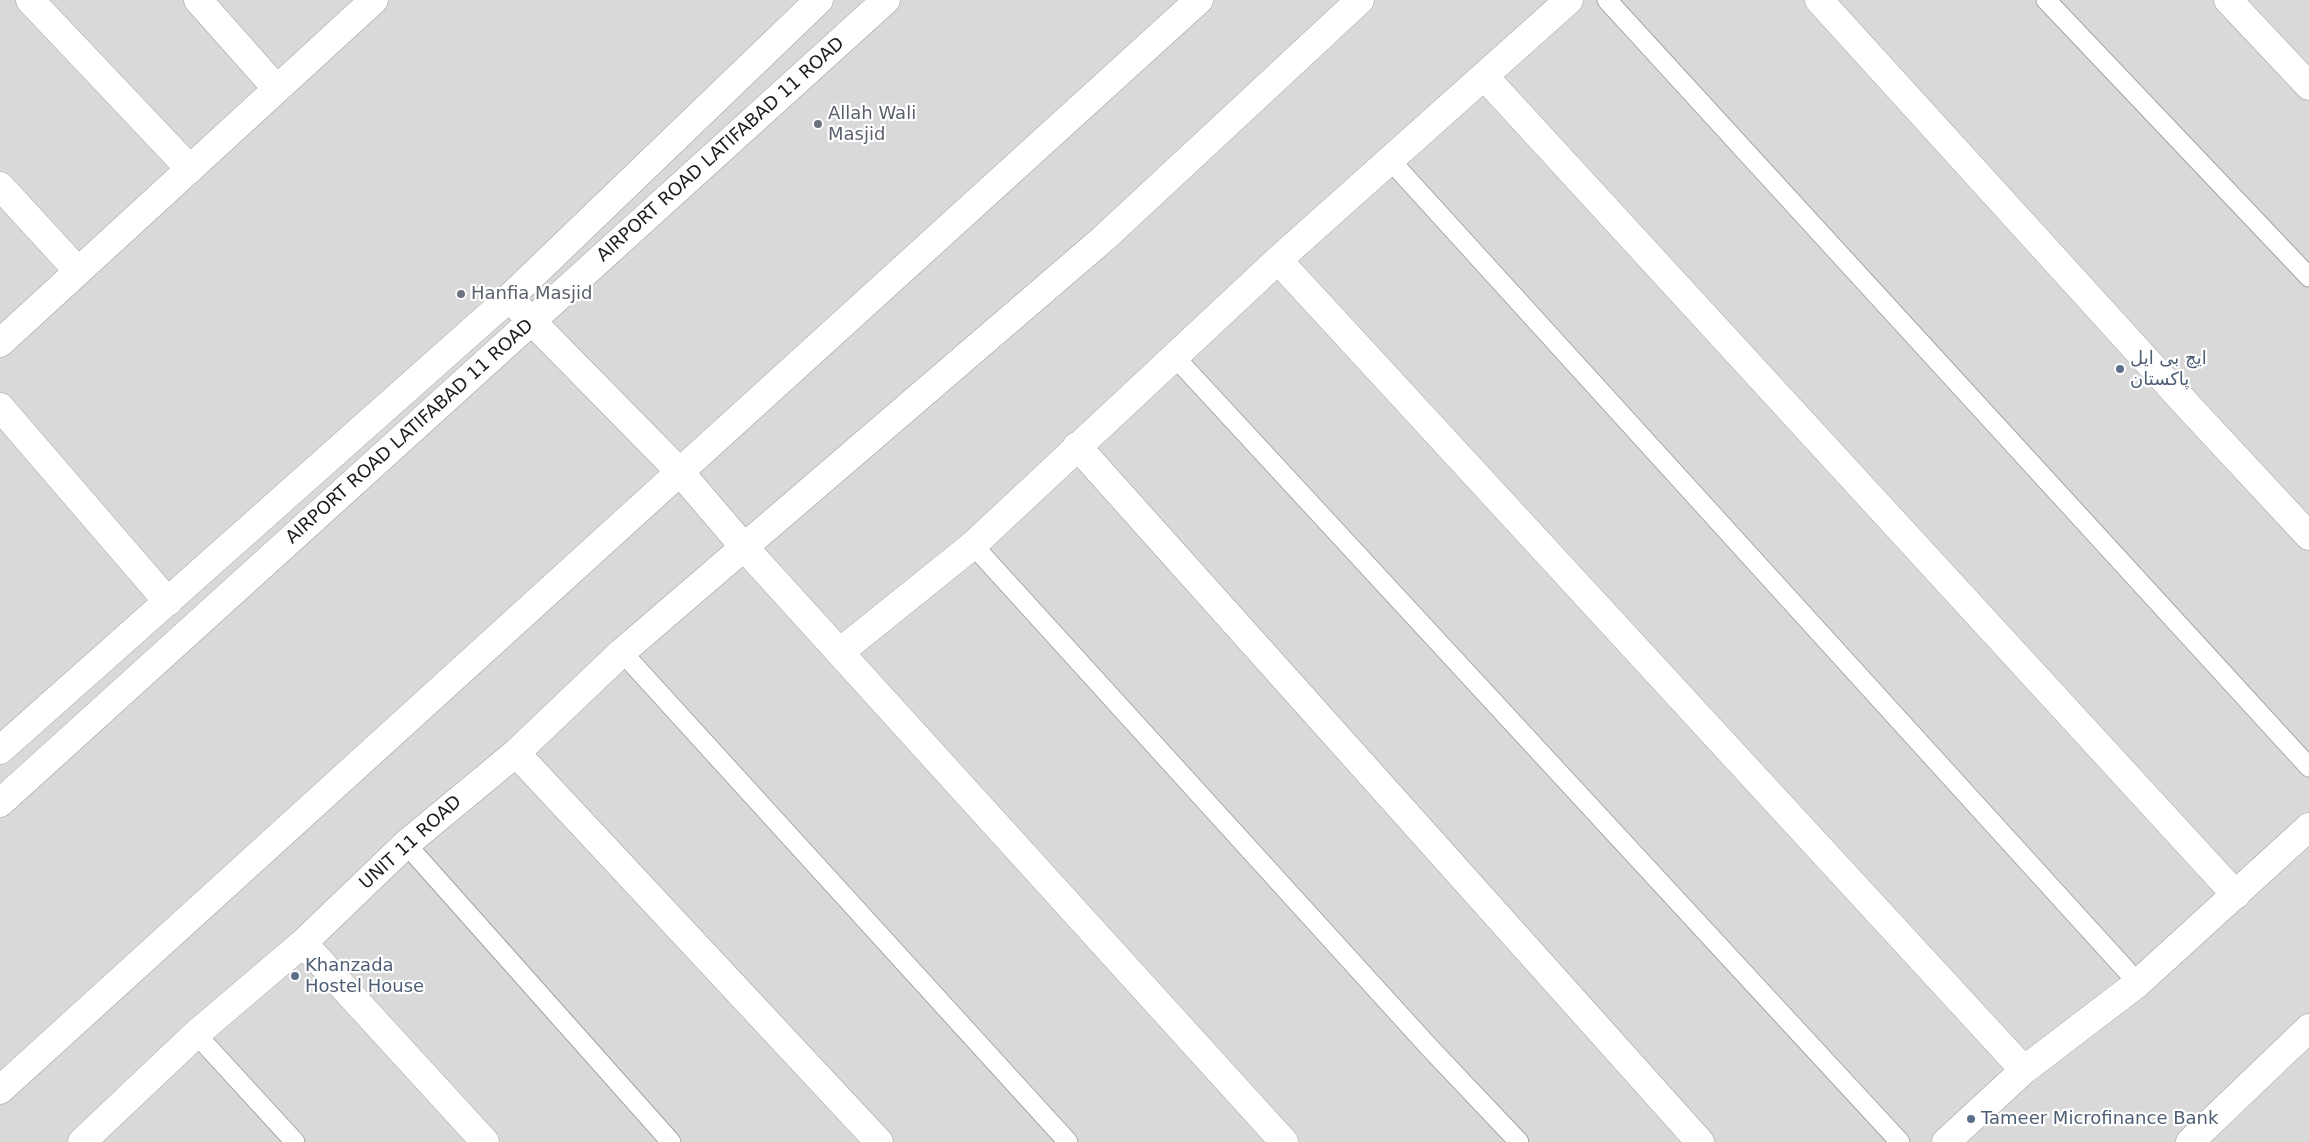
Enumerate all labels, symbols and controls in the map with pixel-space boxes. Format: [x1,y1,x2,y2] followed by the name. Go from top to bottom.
[593,33,849,267] street label: AIRPORT ROAD LATIFABAD 11 ROAD
[828,103,916,146] place label: Allah Wali Masjid
[812,118,824,130] marker: Allah Wali Masjid
[471,283,592,305] place label: Hanfia Masjid
[455,288,467,300] marker: Hanfia Masjid
[282,315,538,549] street label: AIRPORT ROAD LATIFABAD 11 ROAD
[2130,348,2207,390] place label: ایچ بی ایل پاکستان
[2114,363,2126,375] marker: ایچ بی ایل پاکستان
[356,792,466,894] street label: UNIT 11 ROAD
[305,955,424,998] place label: Khanzada Hostel House
[289,970,301,982] marker: Khanzada Hostel House
[1981,1108,2218,1130] place label: Tameer Microfinance Bank
[1965,1113,1977,1125] marker: Tameer Microfinance Bank

